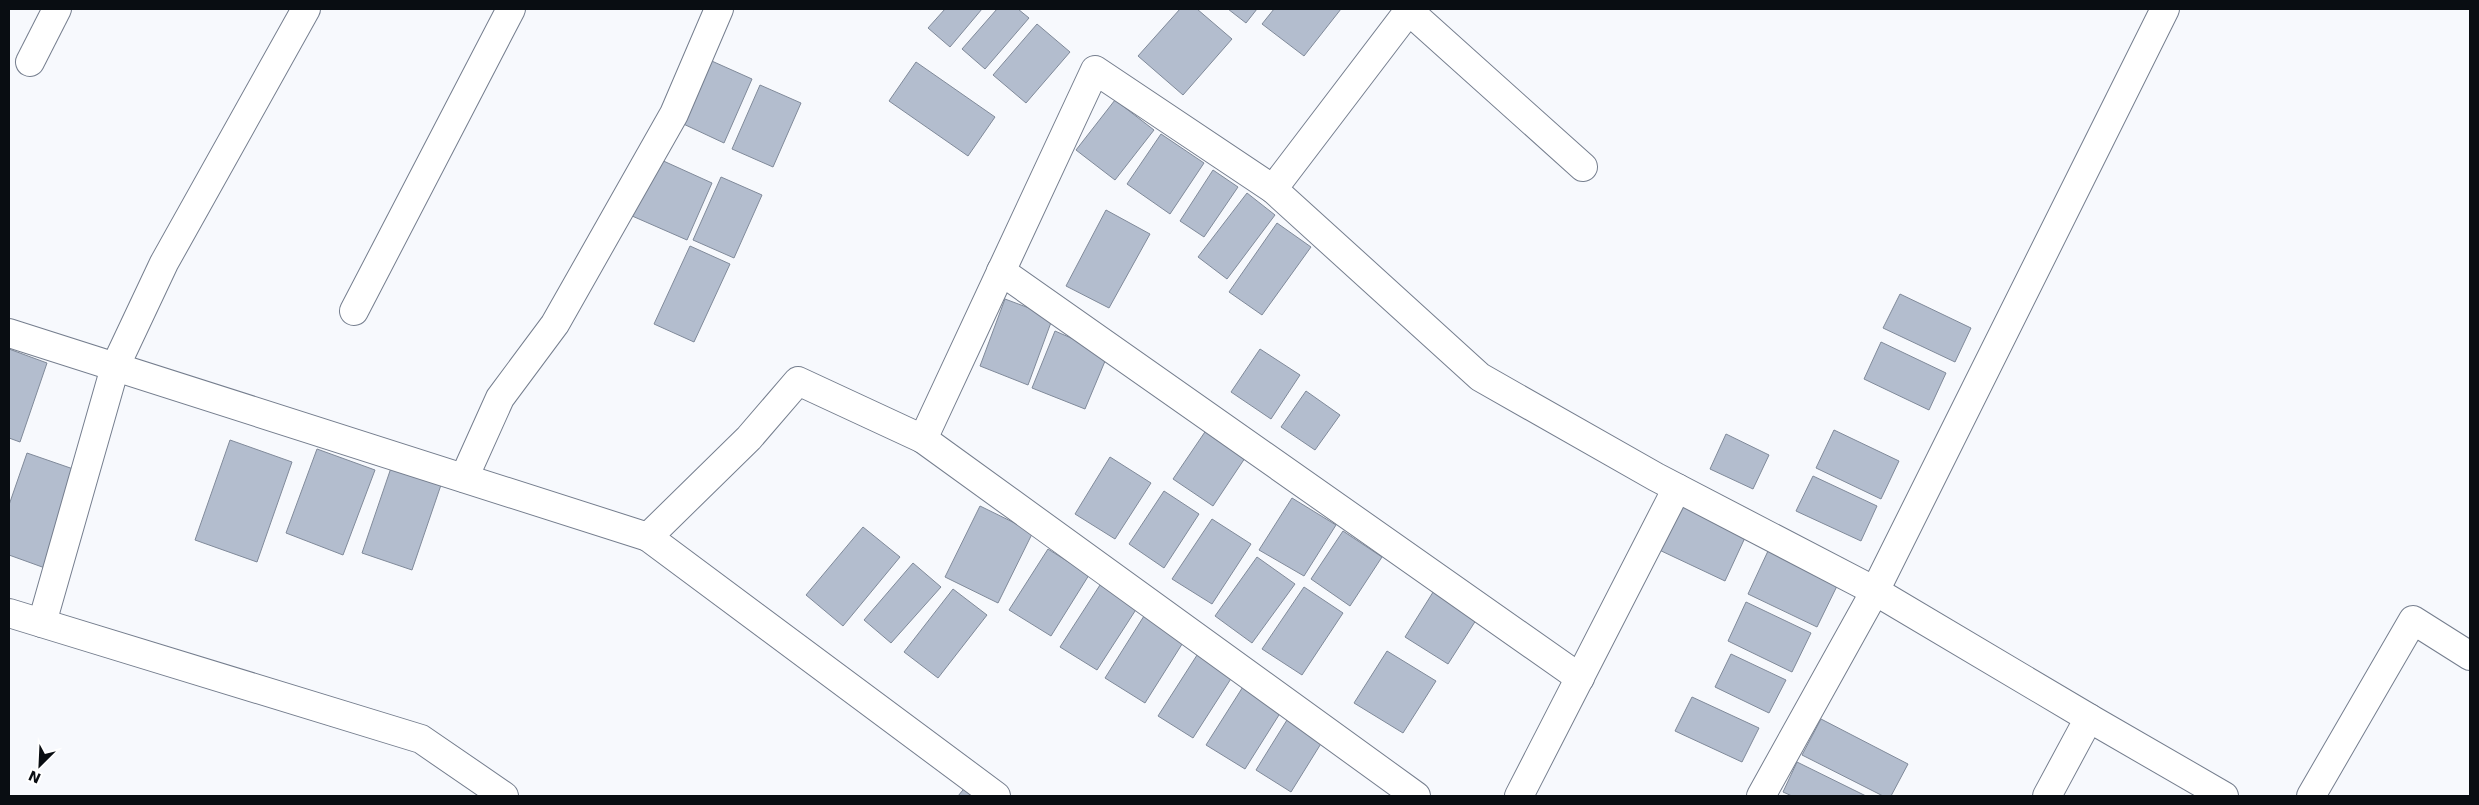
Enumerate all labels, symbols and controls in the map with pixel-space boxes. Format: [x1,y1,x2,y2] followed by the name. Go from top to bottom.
[15,740,65,790] north arrow
[26,767,43,787] text: N

